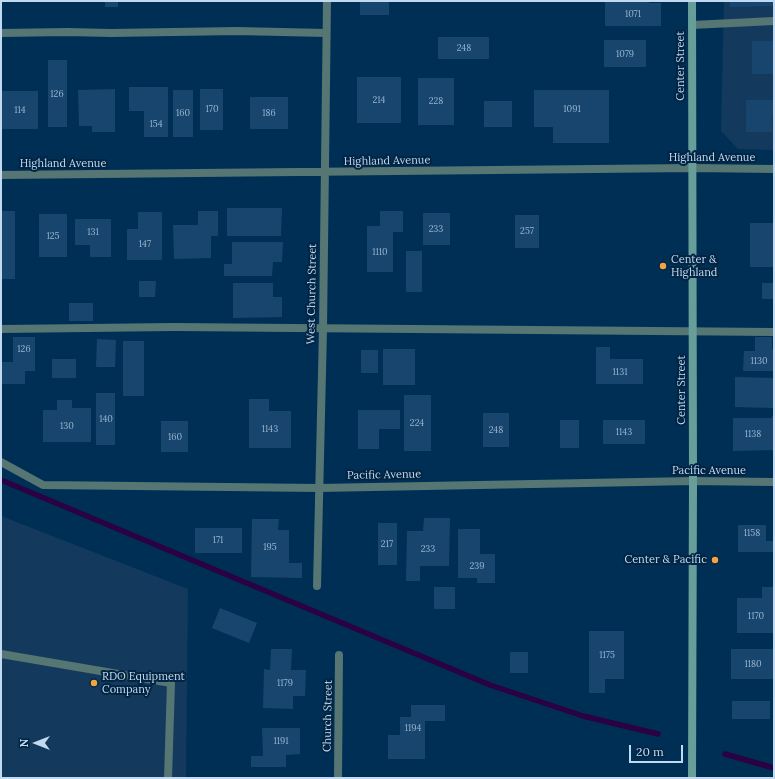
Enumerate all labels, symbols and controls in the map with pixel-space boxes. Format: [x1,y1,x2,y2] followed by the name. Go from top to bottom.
[625,9,641,19] house number: 1071
[674,31,688,101] street label: Center Street
[457,43,471,53] house number: 248
[616,49,634,59] house number: 1079
[50,89,64,99] house number: 126
[373,95,385,105] house number: 214
[429,96,443,106] house number: 228
[205,104,219,114] house number: 170
[563,104,581,114] house number: 1091
[14,105,26,115] house number: 114
[176,108,190,118] house number: 160
[262,108,276,118] house number: 186
[149,119,163,129] house number: 154
[669,151,755,165] street label: Highland Avenue
[344,154,430,168] street label: Highland Avenue
[20,157,106,171] street label: Highland Avenue
[429,224,443,234] house number: 233
[520,226,534,236] house number: 257
[87,227,99,237] house number: 131
[46,231,60,241] house number: 125
[139,239,151,249] house number: 147
[305,244,319,344] street label: West Church Street
[372,247,388,257] house number: 1110
[671,253,717,279] place label: Center & Highland
[658,261,668,271] marker: Center & Highland
[17,344,31,354] house number: 126
[675,355,689,425] street label: Center Street
[750,356,768,366] house number: 1130
[613,367,627,377] house number: 1131
[99,414,113,424] house number: 140
[410,418,424,428] house number: 224
[60,421,74,431] house number: 130
[262,424,278,434] house number: 1143
[489,425,503,435] house number: 248
[616,427,632,437] house number: 1143
[745,429,761,439] house number: 1138
[168,432,182,442] house number: 160
[672,464,746,478] street label: Pacific Avenue
[347,468,421,482] street label: Pacific Avenue
[744,528,760,538] house number: 1158
[213,535,223,545] house number: 171
[381,539,393,549] house number: 217
[263,542,277,552] house number: 195
[421,544,435,554] house number: 233
[624,553,707,567] place label: Center & Pacific
[710,555,720,565] marker: Center & Pacific
[470,561,484,571] house number: 239
[748,611,764,621] house number: 1170
[599,650,615,660] house number: 1175
[744,659,762,669] house number: 1180
[102,670,185,696] place label: RDO Equipment Company
[89,678,99,688] marker: RDO Equipment Company
[277,678,293,688] house number: 1179
[321,680,335,752] street label: Church Street
[16,723,56,763] north arrow
[405,723,421,733] house number: 1194
[273,736,289,746] house number: 1191
[631,737,685,763] scale bar
[17,739,31,747] text: N
[636,744,664,759] text: 20 m

